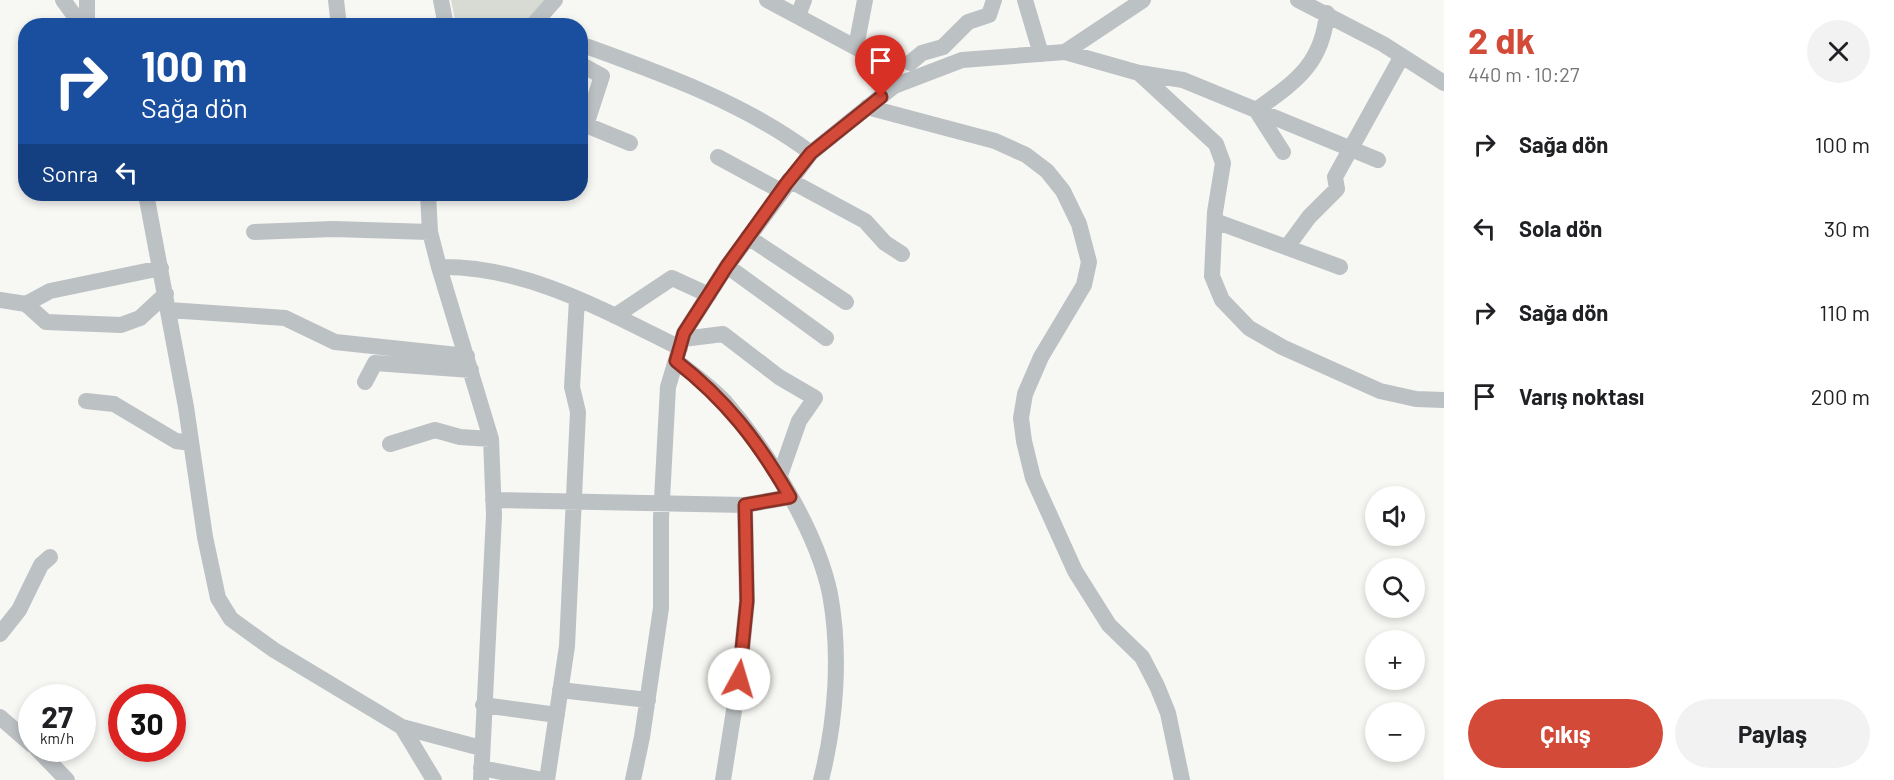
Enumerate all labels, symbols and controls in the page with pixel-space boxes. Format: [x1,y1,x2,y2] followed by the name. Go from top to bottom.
[1468,18,1535,61] text: 2 dk
[1807,20,1870,83] button: close
[855,35,906,97] pin
[141,40,247,90] text: 100 m
[42,42,120,120] icon: right
[864,44,897,77] icon: arrive
[1468,62,1579,86] text: 440 m · 10:27
[141,91,248,123] text: Sağa dön
[1468,128,1501,161] icon: right
[1519,131,1608,157] text: Sağa dön
[1815,131,1870,157] text: 100 m
[110,156,143,189] icon: left
[42,160,98,186] text: Sonra
[1468,212,1501,245] icon: left
[1519,215,1602,241] text: Sola dön
[1824,215,1870,241] text: 30 m
[1468,296,1501,329] icon: right
[1519,299,1608,325] text: Sağa dön
[1820,299,1870,325] text: 110 m
[1468,380,1501,413] icon: arrive
[1519,383,1644,409] text: Varış noktası
[1811,383,1870,409] text: 200 m
[1365,486,1425,762] map controls
[1365,486,1425,546] button: sound
[1365,558,1425,618] button: search
[1365,630,1425,690] button: +
[707,647,771,711] position arrow
[108,684,186,762] speed limit sign: 30
[41,698,73,734] text: 27
[1468,699,1663,768] button: Çıkış
[1675,699,1870,768] button: Paylaş
[1365,702,1425,762] button: −
[40,729,74,747] text: km/h

